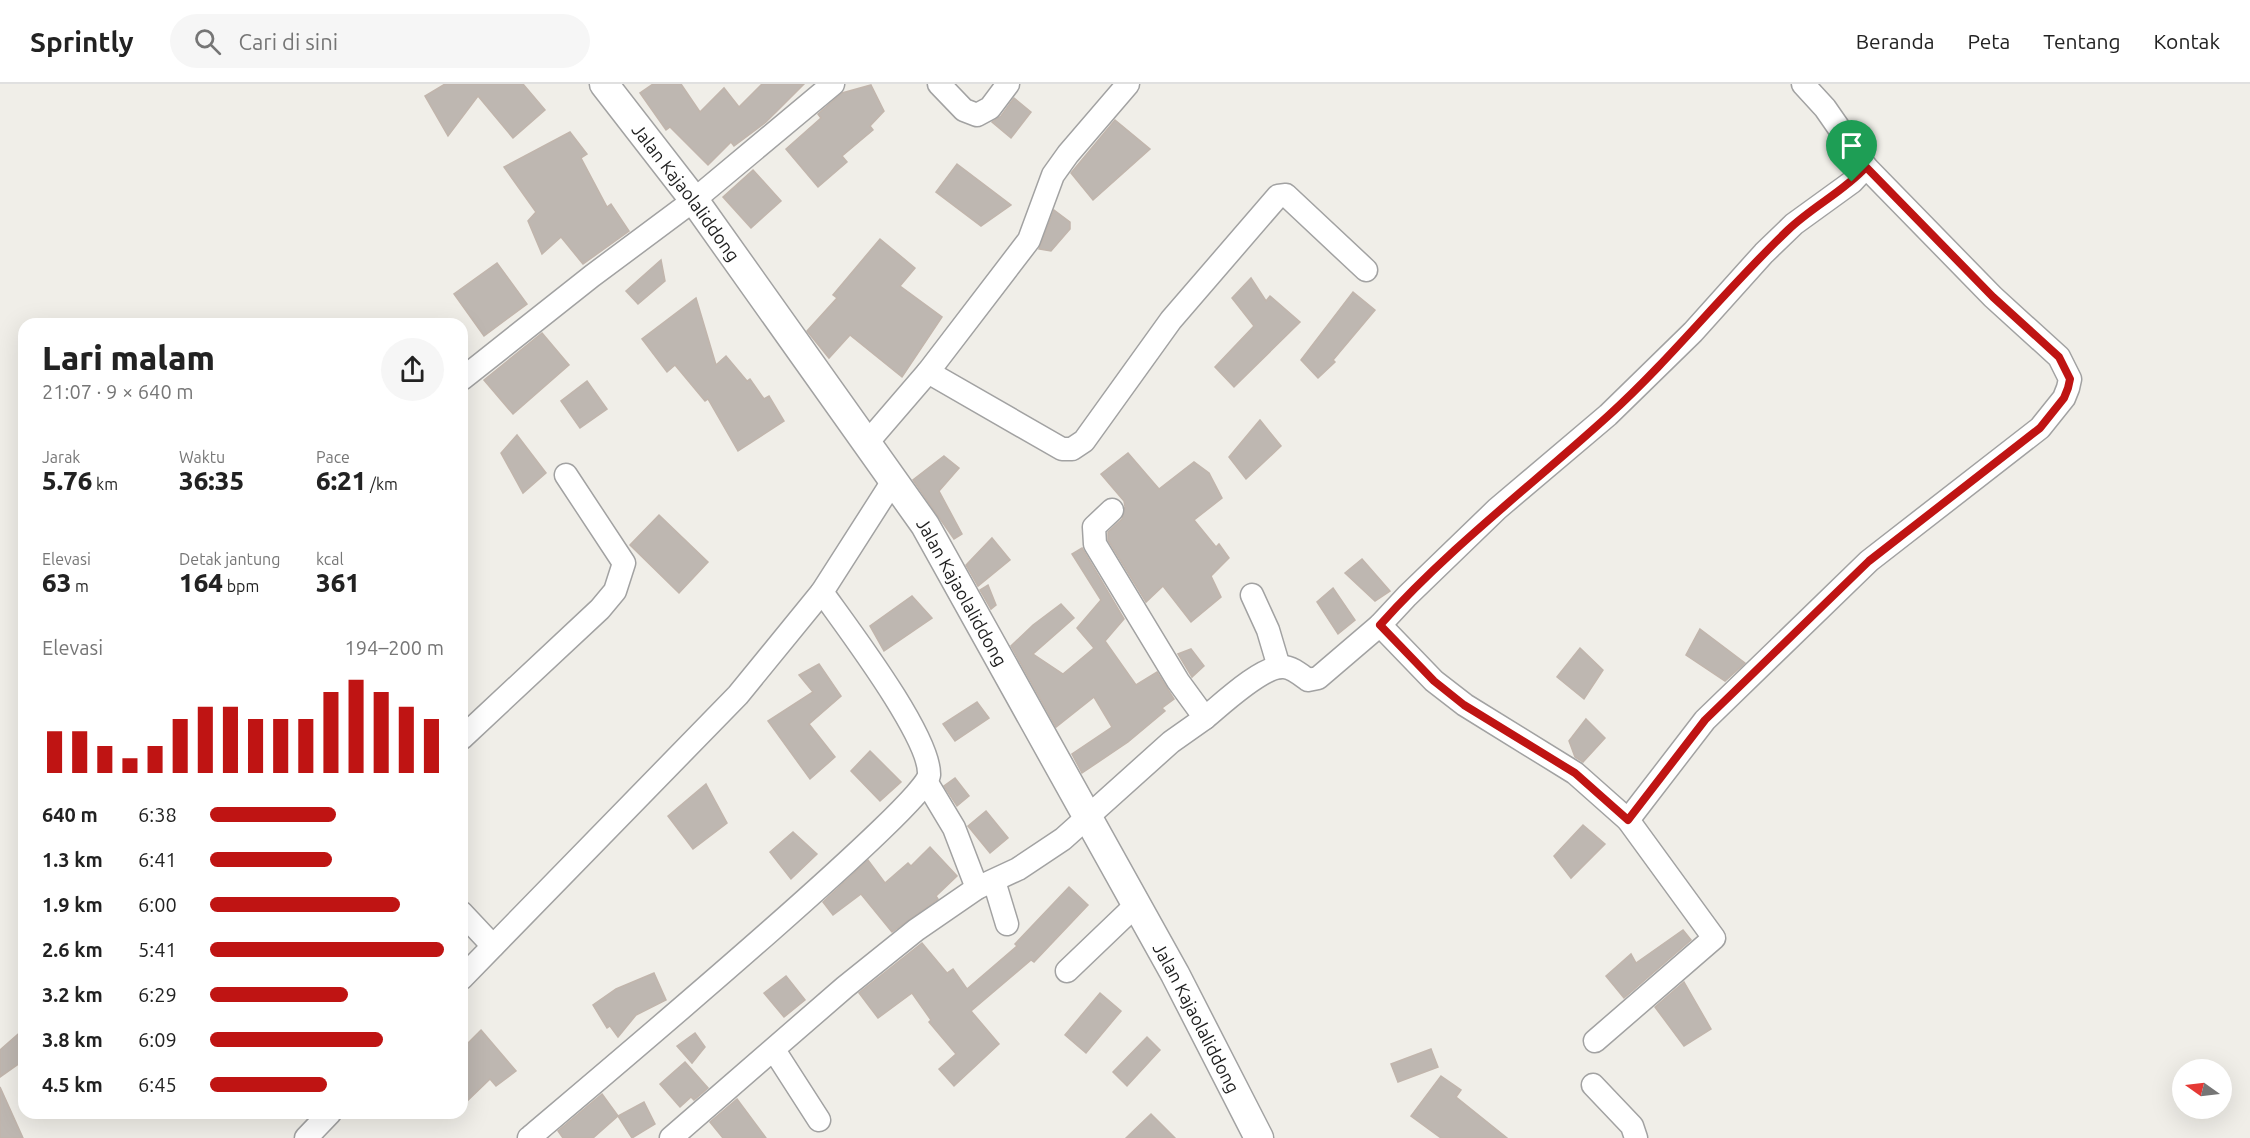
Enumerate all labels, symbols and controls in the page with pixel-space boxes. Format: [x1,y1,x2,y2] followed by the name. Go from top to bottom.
[170,14,590,68] search box
[191,25,224,58] icon: search
[30,26,134,57] text: Sprintly
[239,29,338,54] text: Cari di sini
[1856,29,1935,53] text: Beranda
[1968,29,2010,53] text: Peta
[2043,29,2121,53] text: Tentang
[2154,29,2220,53] text: Kontak
[628,120,744,265] street label: Jalan Kajaolaliddong
[1826,120,1877,182] pin
[1835,129,1868,162] icon: arrive
[381,338,444,401] button: share
[42,339,215,376] text: Lari malam
[42,380,194,403] text: 21:07 · 9 × 640 m
[42,448,80,466] text: Jarak
[179,448,225,466] text: Waktu
[316,448,350,466] text: Pace
[42,466,92,495] text: 5.76
[179,466,244,495] text: 36:35
[316,466,366,495] text: 6:21
[92,475,118,493] text: km
[366,475,398,493] text: /km
[913,514,1011,669] street label: Jalan Kajaolaliddong
[42,550,91,568] text: Elevasi
[179,550,280,568] text: Detak jantung
[316,550,344,568] text: kcal
[42,568,71,597] text: 63
[179,568,223,597] text: 164
[316,568,360,597] text: 361
[71,577,89,595] text: m
[223,577,259,595] text: bpm
[42,636,103,659] text: Elevasi
[345,636,444,659] text: 194–200 m
[42,803,98,826] text: 640 m
[138,803,177,826] text: 6:38
[42,848,103,871] text: 1.3 km
[138,848,177,871] text: 6:41
[42,893,103,916] text: 1.9 km
[138,893,177,916] text: 6:00
[42,938,103,961] text: 2.6 km
[138,938,177,961] text: 5:41
[1149,939,1244,1096] street label: Jalan Kajaolaliddong
[42,983,103,1006] text: 3.2 km
[138,983,177,1006] text: 6:29
[42,1028,103,1051] text: 3.8 km
[138,1028,177,1051] text: 6:09
[2172,1059,2232,1119] north arrow
[2172,1059,2232,1119] map controls
[42,1073,103,1096] text: 4.5 km
[138,1073,177,1096] text: 6:45

